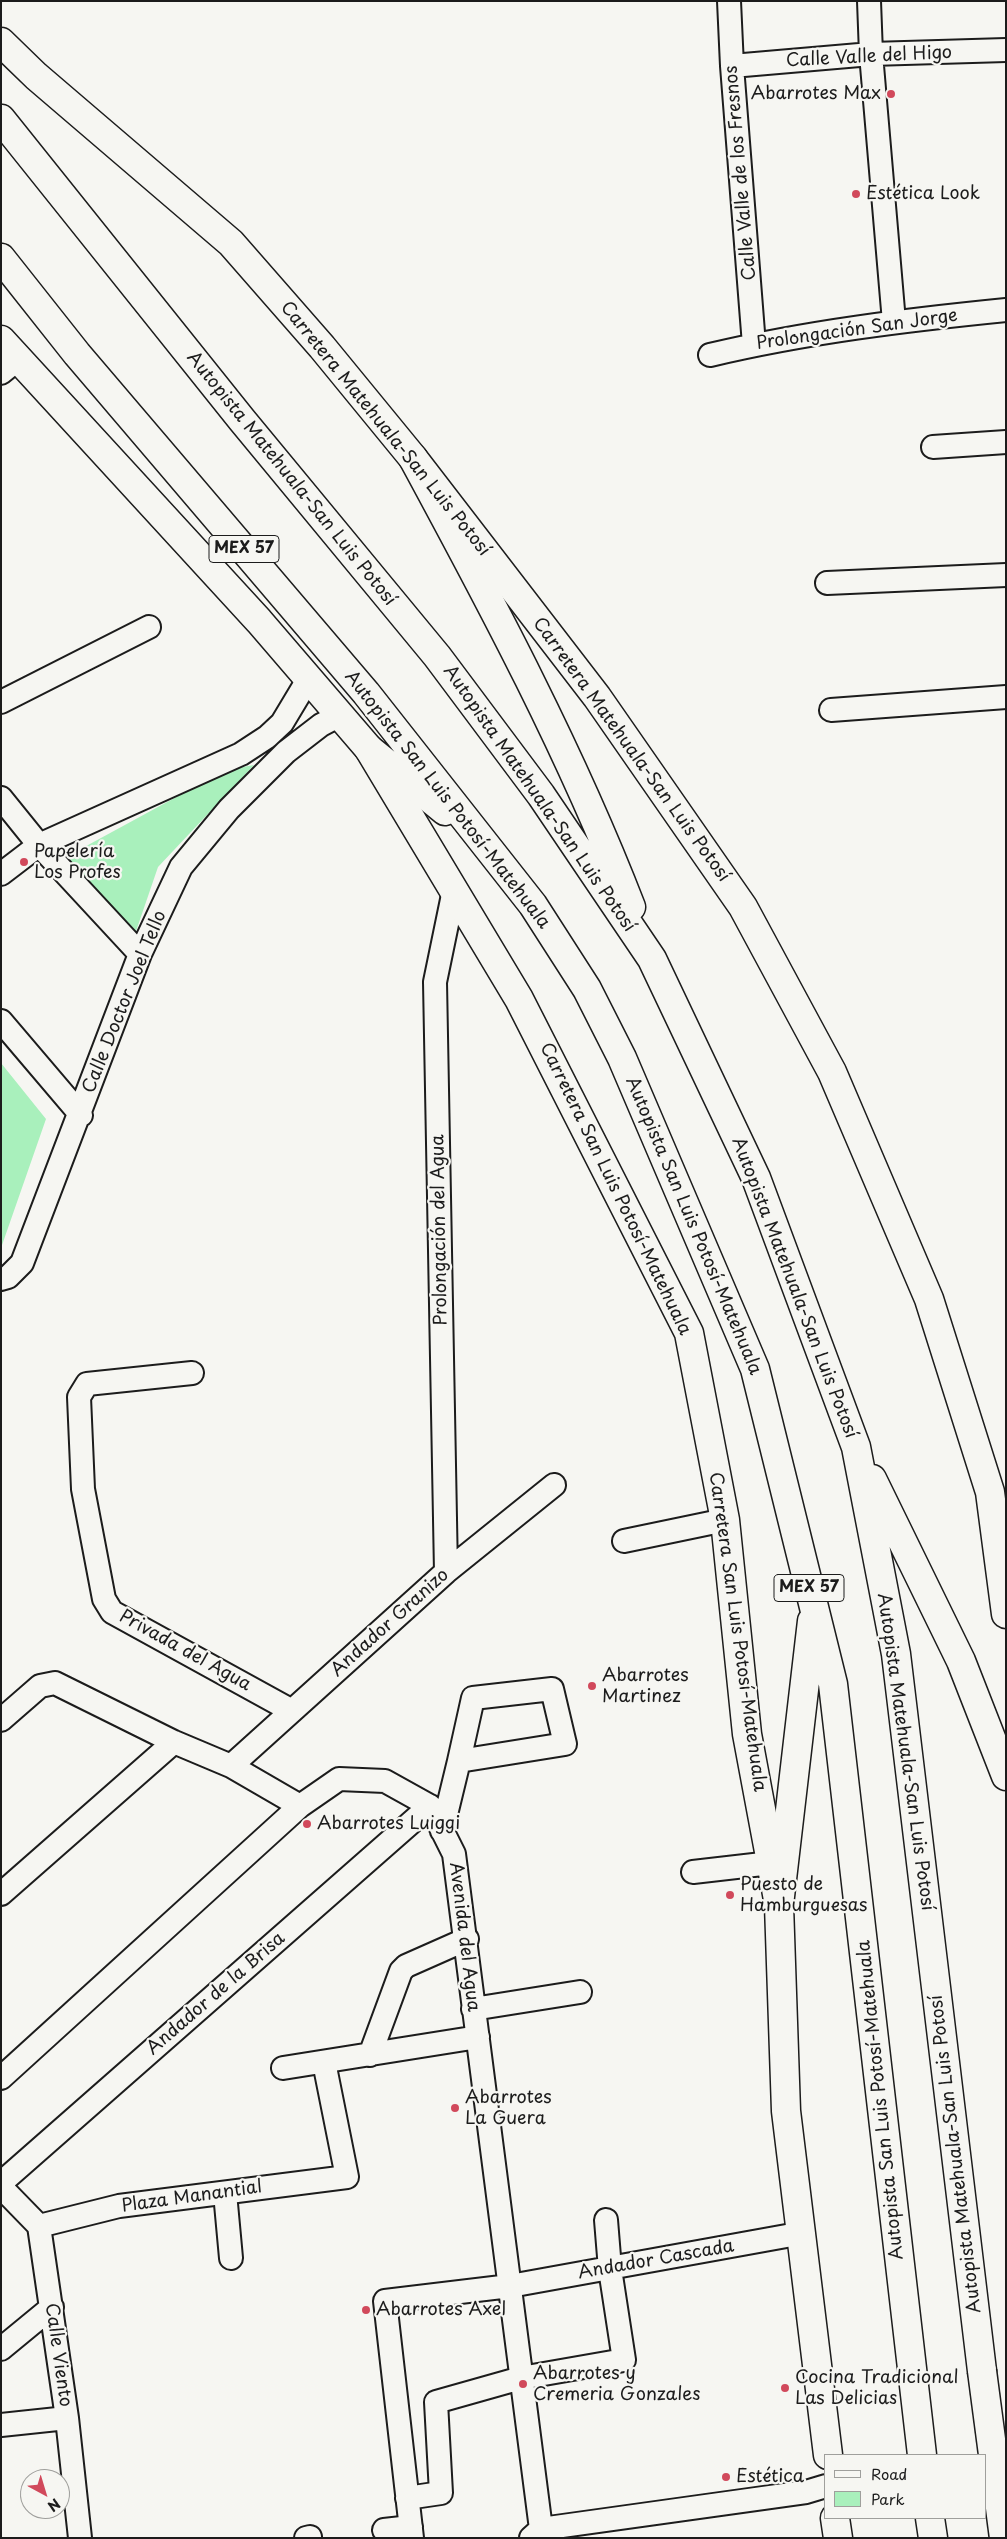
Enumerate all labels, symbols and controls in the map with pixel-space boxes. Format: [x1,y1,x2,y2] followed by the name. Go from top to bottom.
[785,42,953,72] street label: Calle Valle del Higo
[721,65,761,281] street label: Calle Valle de los Fresnos
[751,83,881,105] place label: Abarrotes Max
[885,88,897,100] marker: Abarrotes Max
[866,183,980,205] place label: Estética Look
[850,188,862,200] marker: Estética Look
[275,297,495,561] street label: Carretera Matehuala-San Luis Potosí
[755,305,959,355] street label: Prolongación San Jorge
[182,348,400,610] street label: Autopista Matehuala-San Luis Potosí
[209,536,279,562] road number: MEX 57
[528,614,734,886] street label: Carretera Matehuala-San Luis Potosí
[438,661,640,937] street label: Autopista Matehuala-San Luis Potosí
[340,667,554,933] street label: Autopista San Luis Potosí-Matehuala
[34,841,121,884] place label: Papelería Los Profes
[18,856,30,868] marker: Papelería Los Profes
[79,908,171,1096] street label: Calle Doctor Joel Tello
[535,1039,695,1339] street label: Carretera San Luis Potosí-Matehuala
[620,1074,766,1378] street label: Autopista San Luis Potosí-Matehuala
[428,1134,452,1326] street label: Prolongación del Agua
[726,1134,862,1442] street label: Autopista Matehuala-San Luis Potosí
[704,1471,770,1793] street label: Carretera San Luis Potosí-Matehuala
[327,1564,453,1682] street label: Andador Granizo
[774,1575,844,1602] road number: MEX 57
[872,1592,938,1912] street label: Autopista Matehuala-San Luis Potosí
[115,1606,255,1696] street label: Privada del Agua
[602,1665,689,1708] place label: Abarrotes Martinez
[586,1680,598,1692] marker: Abarrotes Martinez
[317,1813,460,1835] place label: Abarrotes Luiggi
[301,1818,313,1830] marker: Abarrotes Luiggi
[444,1861,484,2013] street label: Avenida del Agua
[740,1874,867,1916] place label: Puesto de Hamburguesas
[724,1889,736,1901] marker: Puesto de Hamburguesas
[142,1928,290,2060] street label: Andador de la Brisa
[853,1939,909,2261] street label: Autopista San Luis Potosí-Matehuala
[926,1994,986,2314] street label: Autopista Matehuala-San Luis Potosí
[465,2087,552,2130] place label: Abarrotes La Guera
[449,2102,461,2114] marker: Abarrotes La Guera
[120,2176,264,2218] street label: Plaza Manantial
[576,2236,736,2284] street label: Andador Cascada
[376,2299,506,2321] place label: Abarrotes Axel
[40,2302,76,2408] street label: Calle Viento
[360,2304,372,2316] marker: Abarrotes Axel
[533,2363,700,2406] place label: Abarrotes y Cremeria Gonzales
[795,2367,958,2410] place label: Cocina Tradicional Las Delicias
[517,2378,529,2390] marker: Abarrotes y Cremeria Gonzales
[779,2382,791,2394] marker: Cocina Tradicional Las Delicias
[824,2454,987,2519] legend
[871,2462,907,2485] text: Road
[736,2466,804,2488] place label: Estética
[20,2469,70,2519] north arrow
[720,2471,732,2483] marker: Estética
[871,2487,905,2510] text: Park
[43,2494,65,2517] text: N

